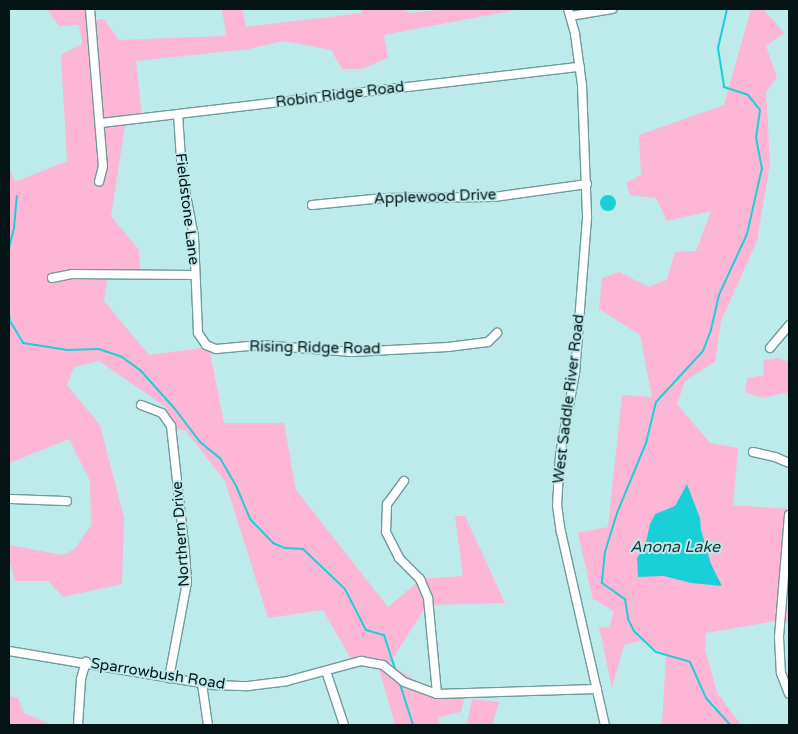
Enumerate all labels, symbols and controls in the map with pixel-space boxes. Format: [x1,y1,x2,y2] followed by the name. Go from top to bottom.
[275,78,405,112] street label: Robin Ridge Road
[171,152,203,266] street label: Fieldstone Lane
[373,186,497,208] street label: Applewood Drive
[550,313,588,485] street label: West Saddle River Road
[249,338,381,358] street label: Rising Ridge Road
[168,481,194,587] street label: Northern Drive
[630,537,720,557] water label: Anona Lake
[90,654,226,694] street label: Sparrowbush Road

